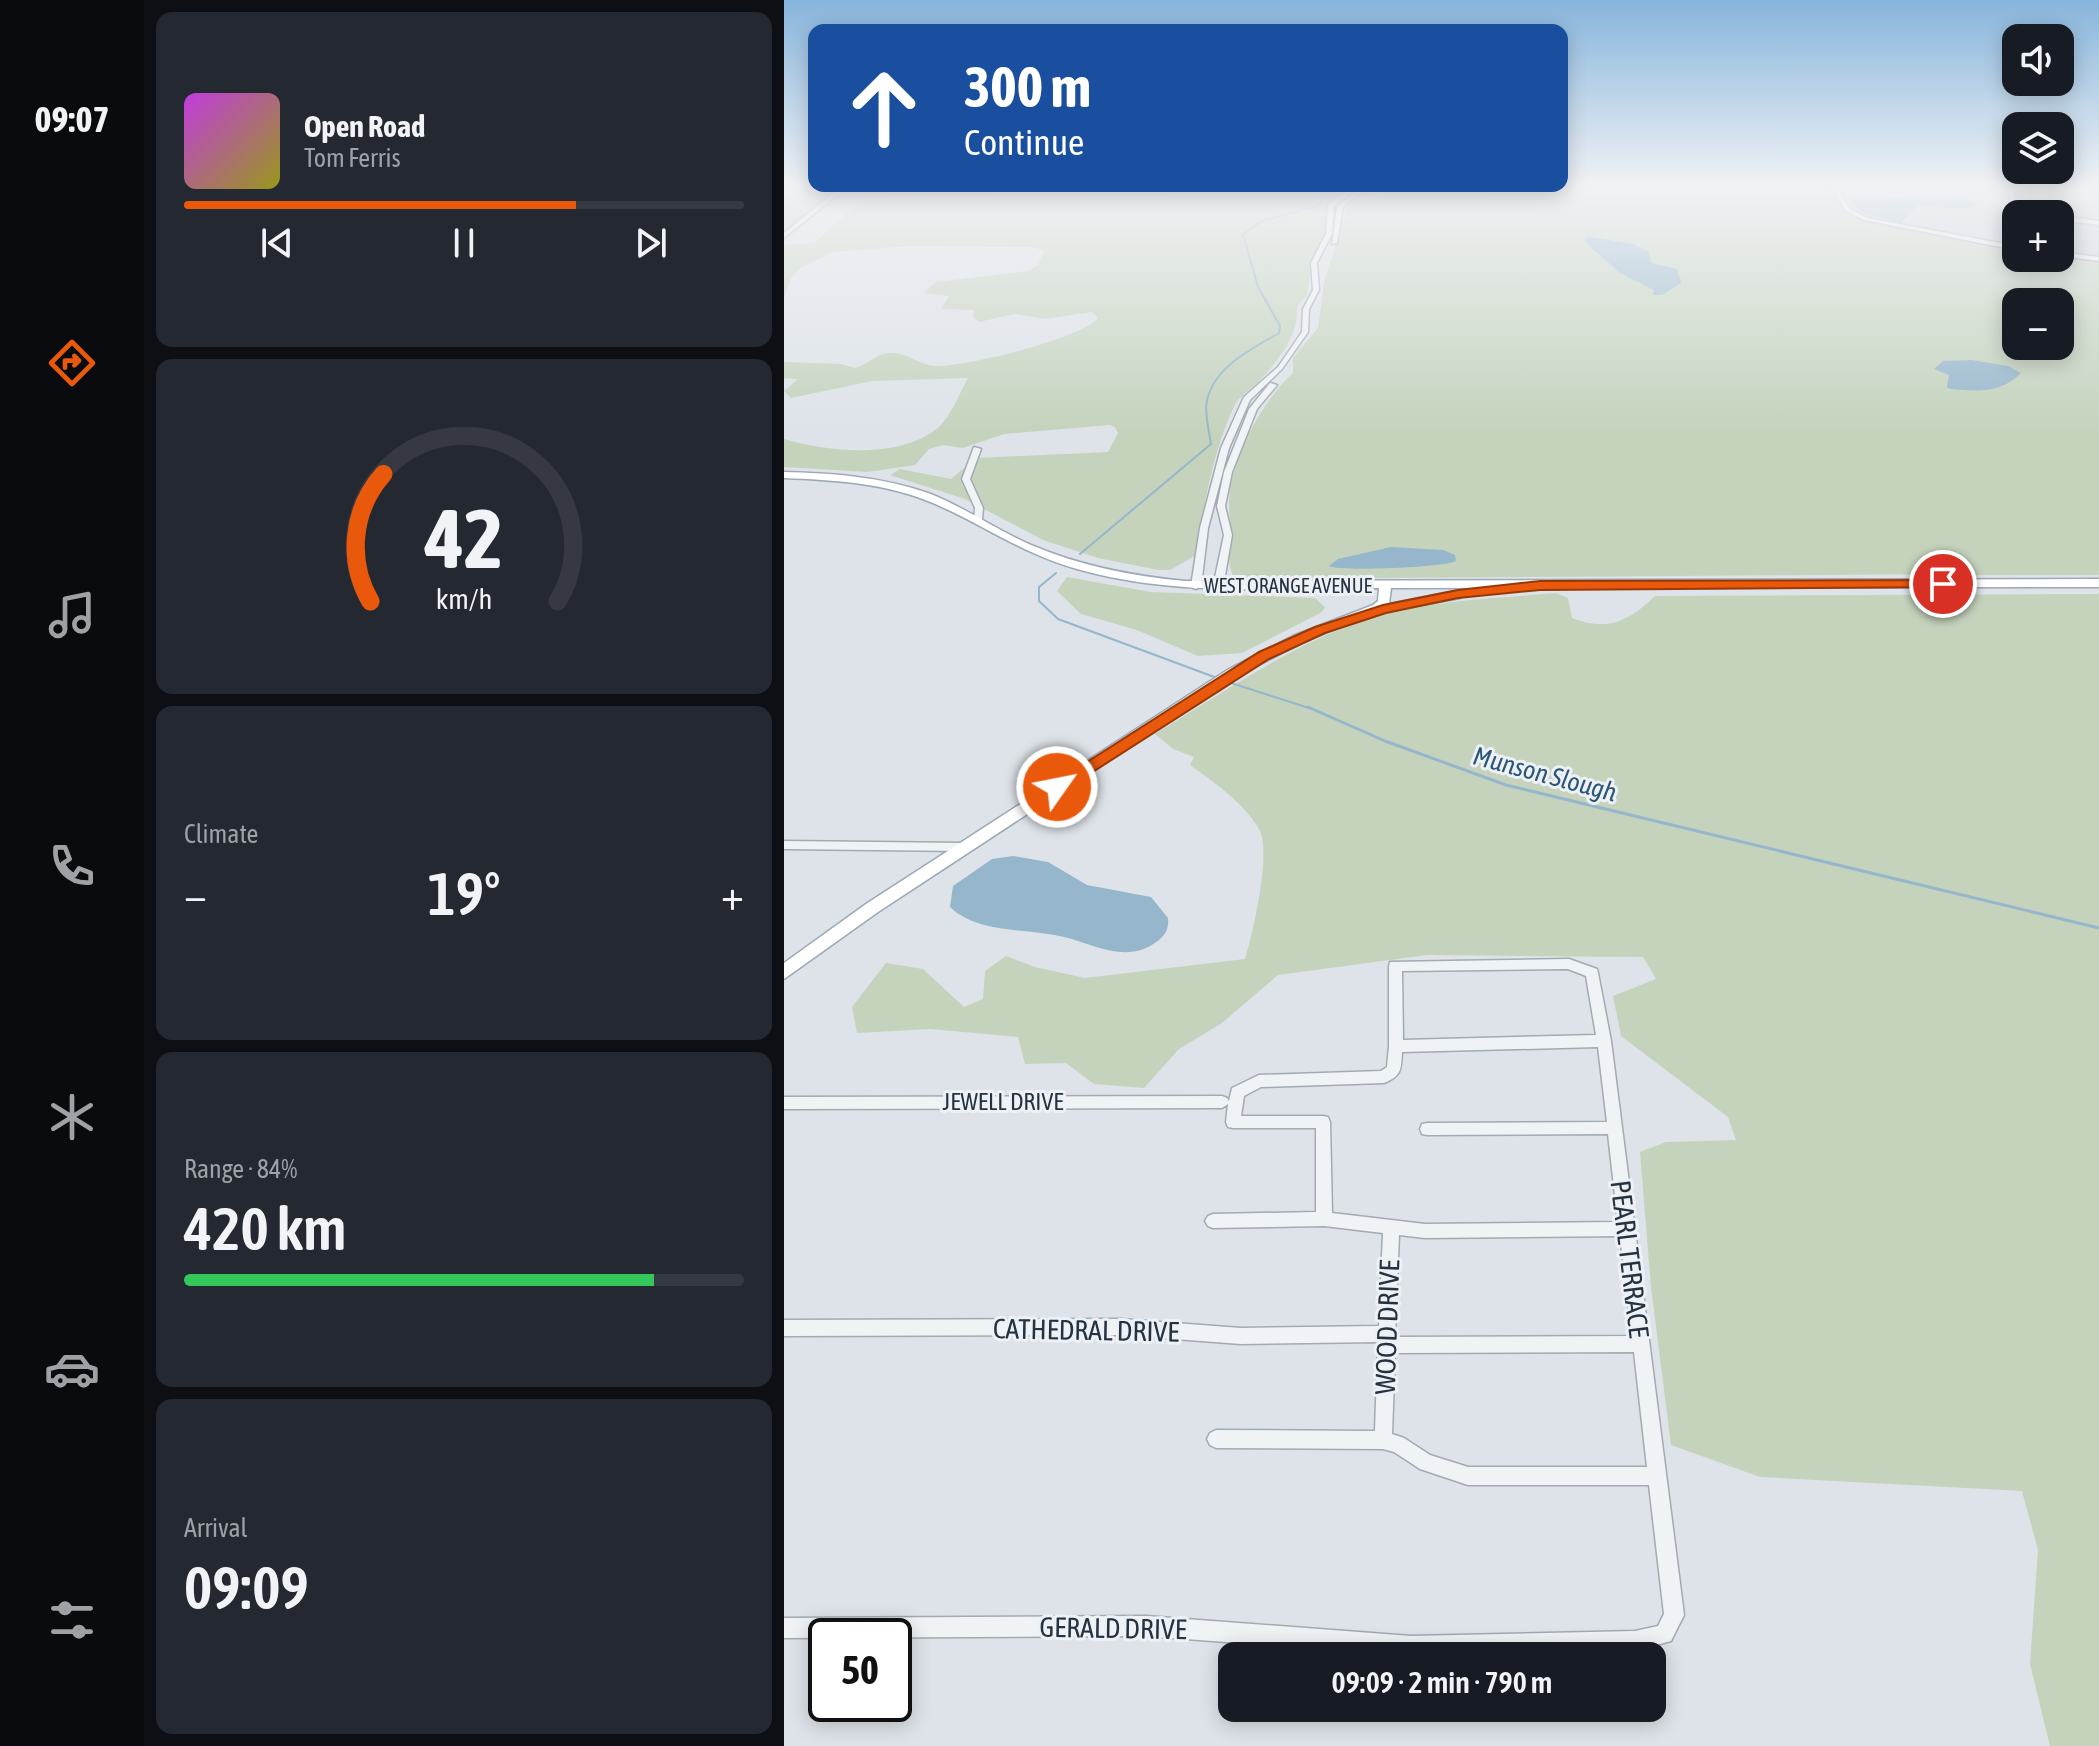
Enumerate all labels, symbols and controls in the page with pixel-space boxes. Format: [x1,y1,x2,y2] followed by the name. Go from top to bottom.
[2002,24,2074,360] map controls
[2002,24,2074,96] button: sound
[964,55,1091,119] text: 300 m
[832,56,936,160] icon: ahead
[35,98,109,140] text: 09:07
[304,109,425,143] text: Open Road
[2002,112,2074,184] button: layers
[964,121,1084,163] text: Continue
[304,143,401,173] text: Tom Ferris
[2002,200,2074,272] button: +
[255,221,299,265] icon: previous
[442,221,486,265] icon: pause
[629,221,673,265] icon: next
[2002,288,2074,360] button: −
[44,335,100,391] icon: directions
[424,490,503,586] text: 42
[1909,550,1977,618] pin
[1921,562,1965,606] icon: arrive
[1204,574,1372,597] street label: WEST ORANGE AVENUE
[436,582,492,615] text: km/h
[44,587,100,643] icon: music
[1470,740,1620,808] water label: Munson Slough
[1015,745,1099,829] position arrow
[184,819,258,849] text: Climate
[44,838,100,894] icon: phone
[428,859,500,928] text: 19°
[184,869,207,919] text: −
[721,869,744,919] text: +
[943,1088,1063,1115] street label: JEWELL DRIVE
[44,1089,100,1145] icon: climate
[184,1154,297,1184] text: Range · 84%
[1604,1178,1656,1340] street label: PEARL TERRACE
[184,1194,346,1263] text: 420 km
[1369,1259,1405,1395] street label: WOOD DRIVE
[993,1312,1179,1348] street label: CATHEDRAL DRIVE
[44,1341,100,1397] icon: car
[184,1513,248,1543] text: Arrival
[184,1553,309,1622] text: 09:09
[44,1592,100,1648] icon: filters
[1039,1611,1187,1645] street label: GERALD DRIVE
[808,1618,912,1722] speed limit sign: 50
[1332,1665,1552,1699] text: 09:09 · 2 min · 790 m

